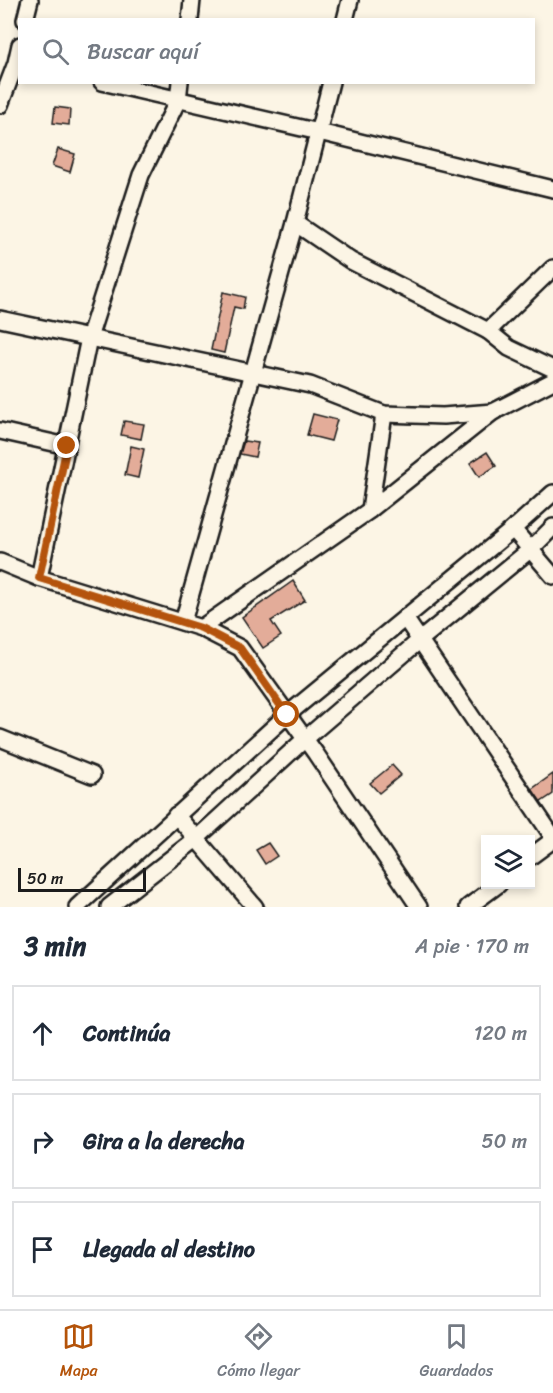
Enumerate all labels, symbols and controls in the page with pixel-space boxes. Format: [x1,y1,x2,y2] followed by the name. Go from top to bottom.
[18,18,535,84] search box
[87,32,199,71] text: Buscar aquí
[39,35,72,68] icon: search
[53,432,79,458] route end
[273,701,299,727] route start
[481,835,535,889] map controls
[481,835,535,889] button: layers
[27,864,63,893] text: 50 m
[18,865,146,892] scale bar
[24,923,86,969] text: 3 min
[415,929,529,964] text: A pie · 170 m
[83,1014,170,1053] text: Continúa
[474,1016,527,1051] text: 120 m
[26,1017,59,1050] icon: ahead
[83,1122,244,1161] text: Gira a la derecha
[482,1124,527,1159] text: 50 m
[26,1125,59,1158] icon: right
[83,1230,255,1269] text: Llegada al destino
[26,1233,59,1266] icon: arrive
[60,1320,97,1385] tab: Mapa
[217,1320,300,1385] tab: Cómo llegar
[420,1320,493,1385] tab: Guardados

